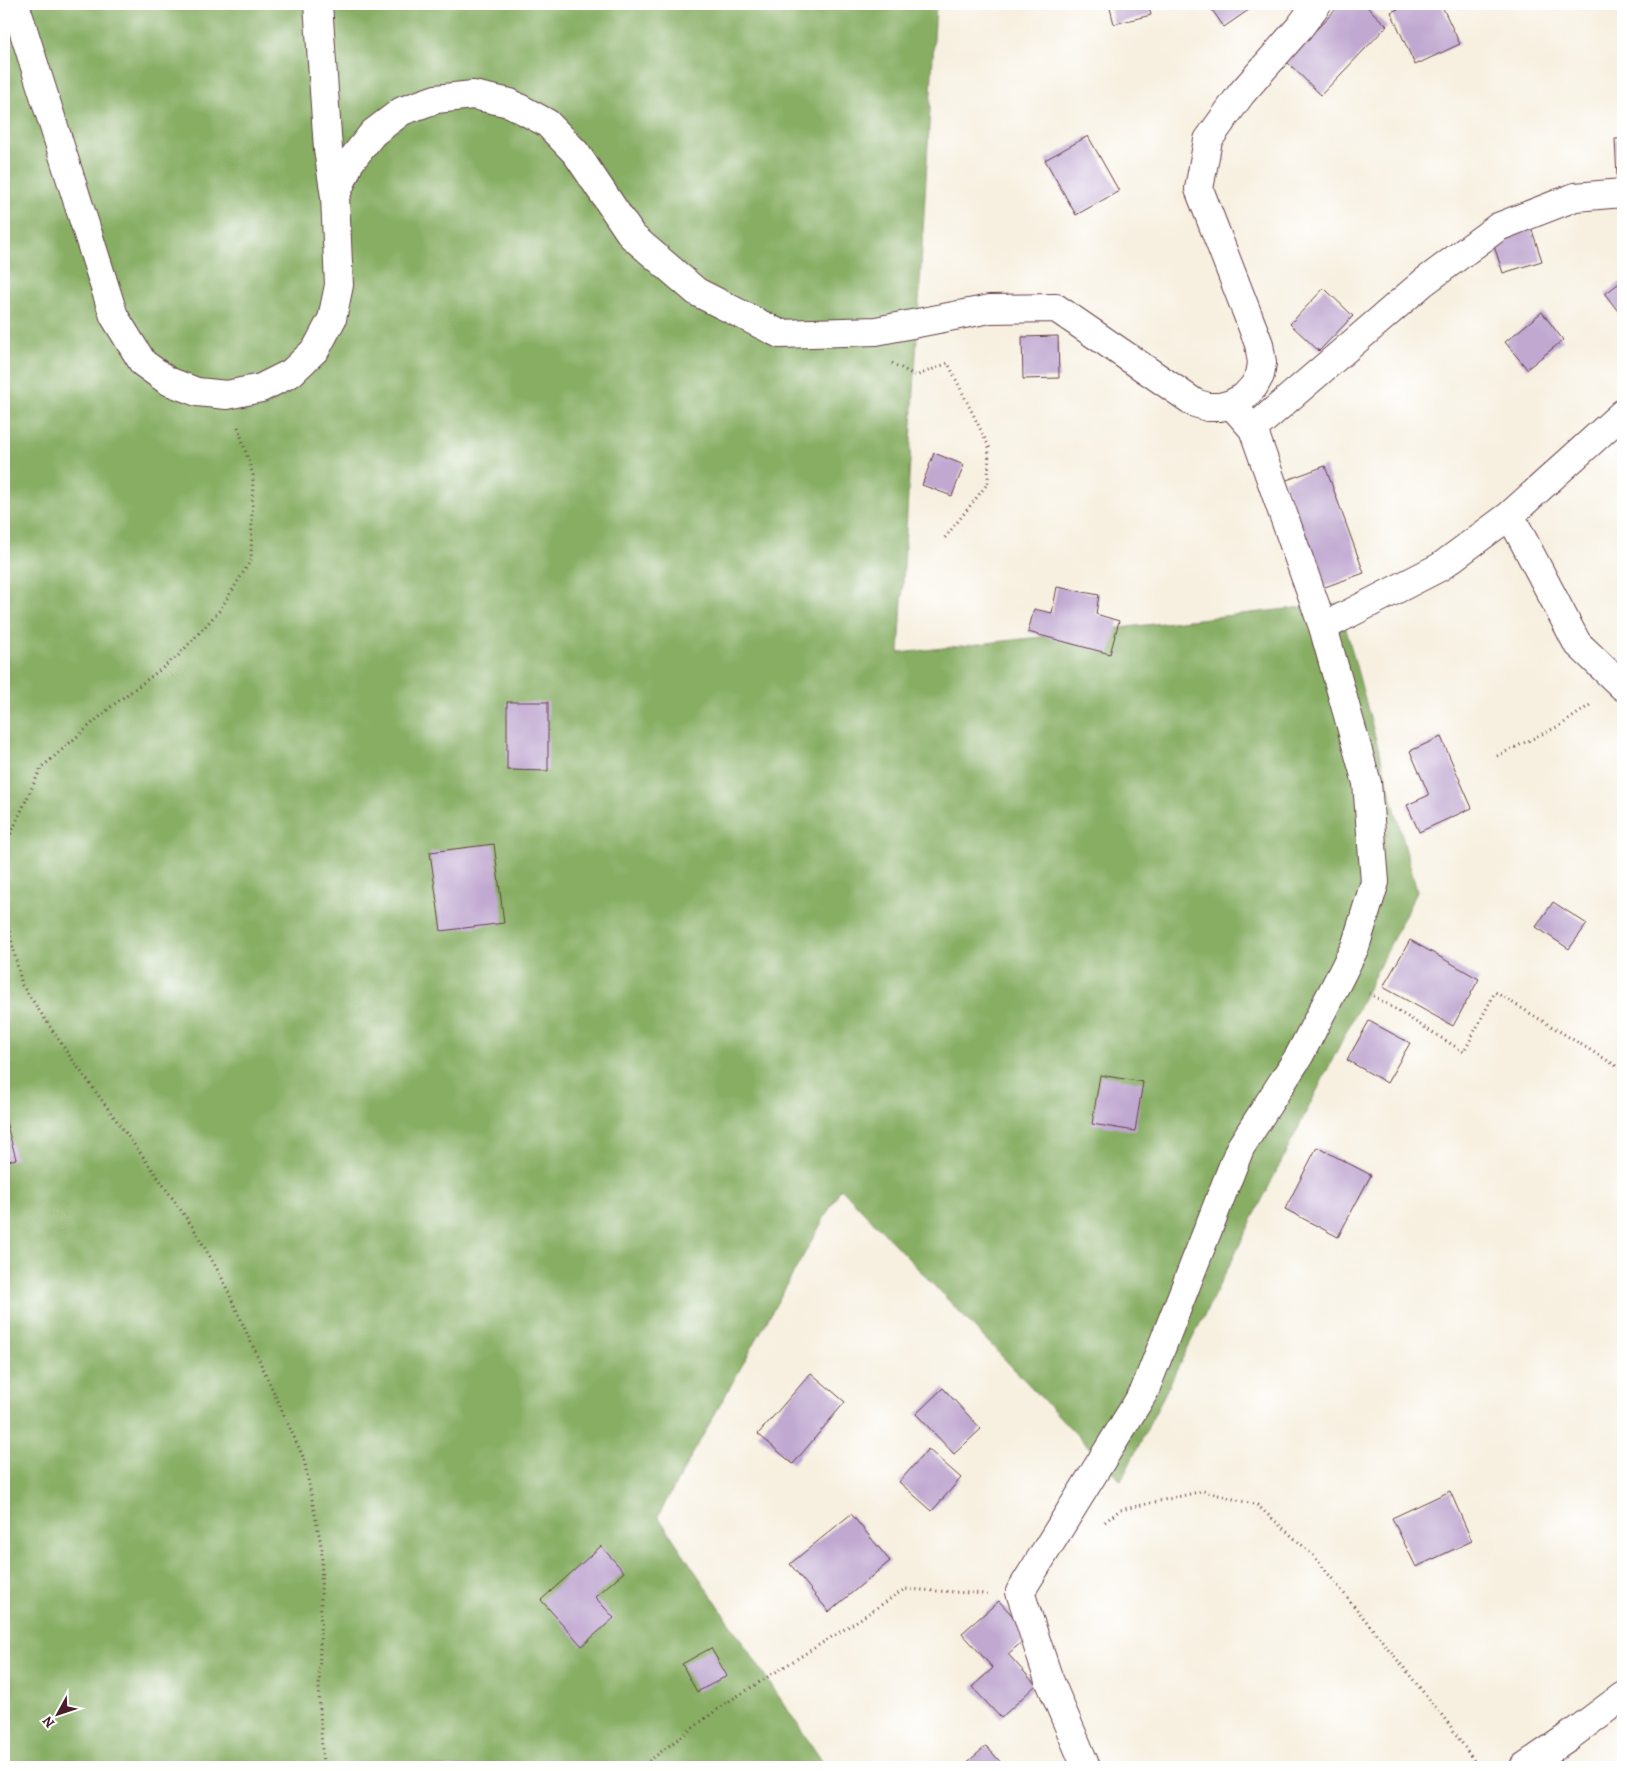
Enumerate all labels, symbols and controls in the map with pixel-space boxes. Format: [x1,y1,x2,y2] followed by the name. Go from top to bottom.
[32,1688,82,1738] north arrow
[38,1712,59,1732] text: N

